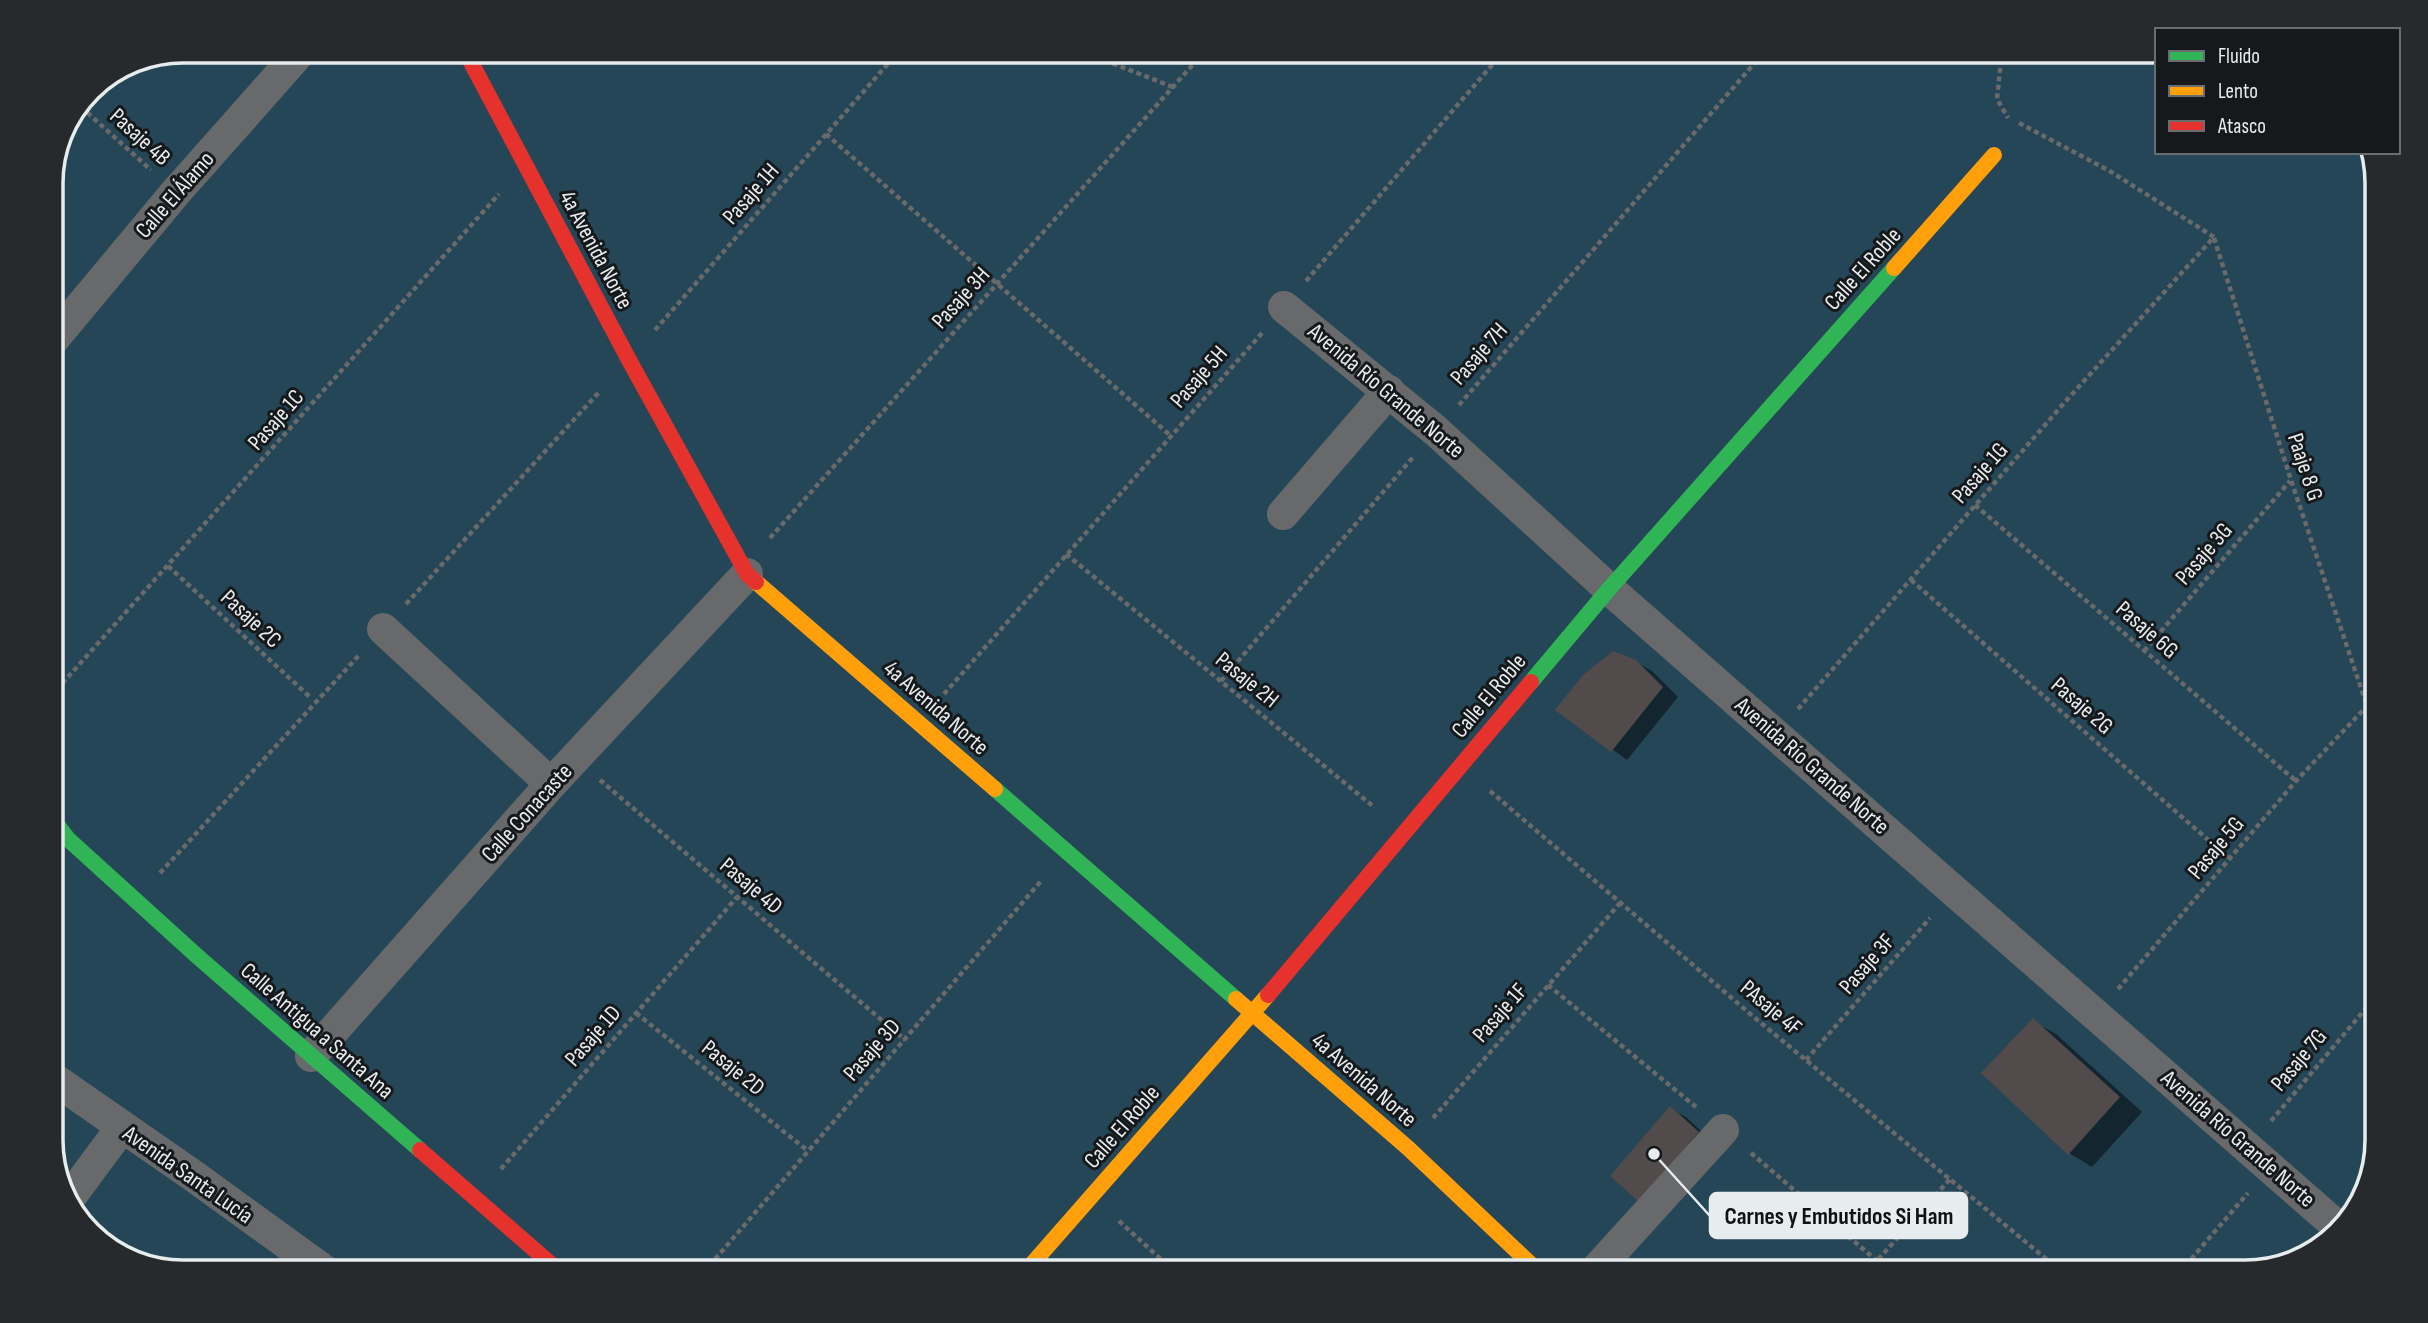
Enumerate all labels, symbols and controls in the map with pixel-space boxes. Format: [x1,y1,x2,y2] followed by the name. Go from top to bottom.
[2155,28,2400,154] legend
[2218,44,2260,69] text: Fluido
[2218,79,2258,104] text: Lento
[104,102,176,172] street label: Pasaje 4B
[2217,114,2266,139] text: Atasco
[130,146,220,244] street label: Calle El Álamo
[717,158,785,230] street label: Pasaje 1H
[553,186,639,314] street label: 4a Avenida Norte
[1819,222,1907,316] street label: Calle El Roble
[926,261,996,335] street label: Pasaje 3H
[1302,317,1470,464] street label: Avenida Río Grande Norte
[1444,317,1514,391] street label: Pasaje 7H
[1164,340,1234,414] street label: Pasaje 5H
[242,384,310,456] street label: Pasaje 1C
[2281,430,2329,504] street label: Paaje 8 G
[1946,437,2014,509] street label: Pasaje 1G
[2169,517,2239,591] street label: Pasaje 3G
[215,584,287,654] street label: Pasaje 2C
[2110,595,2184,665] street label: Pasaje 6G
[1210,646,1284,714] street label: Pasaje 2H
[1446,648,1532,744] street label: Calle El Roble
[878,655,994,761] street label: 4a Avenida Norte
[2045,671,2119,741] street label: Pasaje 2G
[1728,691,1895,841] street label: Avenida Río Grande Norte
[476,758,578,868] street label: Calle Conacaste
[2182,811,2250,885] street label: Pasaje 5G
[714,852,788,920] street label: Pasaje 4D
[1833,928,1901,1000] street label: Pasaje 3F
[235,957,399,1105] street label: Calle Antigua a Santa Ana
[1734,974,1808,1042] street label: PAsaje 4F
[1467,978,1533,1048] street label: Pasaje 1F
[559,1000,627,1072] street label: Pasaje 1D
[837,1013,907,1087] street label: Pasaje 3D
[2265,1023,2333,1097] street label: Pasaje 7G
[1306,1027,1422,1133] street label: 4a Avenida Norte
[696,1034,770,1102] street label: Pasaje 2D
[2154,1064,2321,1214] street label: Avenida Río Grande Norte
[1078,1080,1166,1174] street label: Calle El Roble
[117,1119,258,1230] street label: Avenida Santa Lucía
[1710,1193,1967,1238] callout: Carnes y Embutidos Si Ham
[1725,1202,1953,1231] text: Carnes y Embutidos Si Ham

